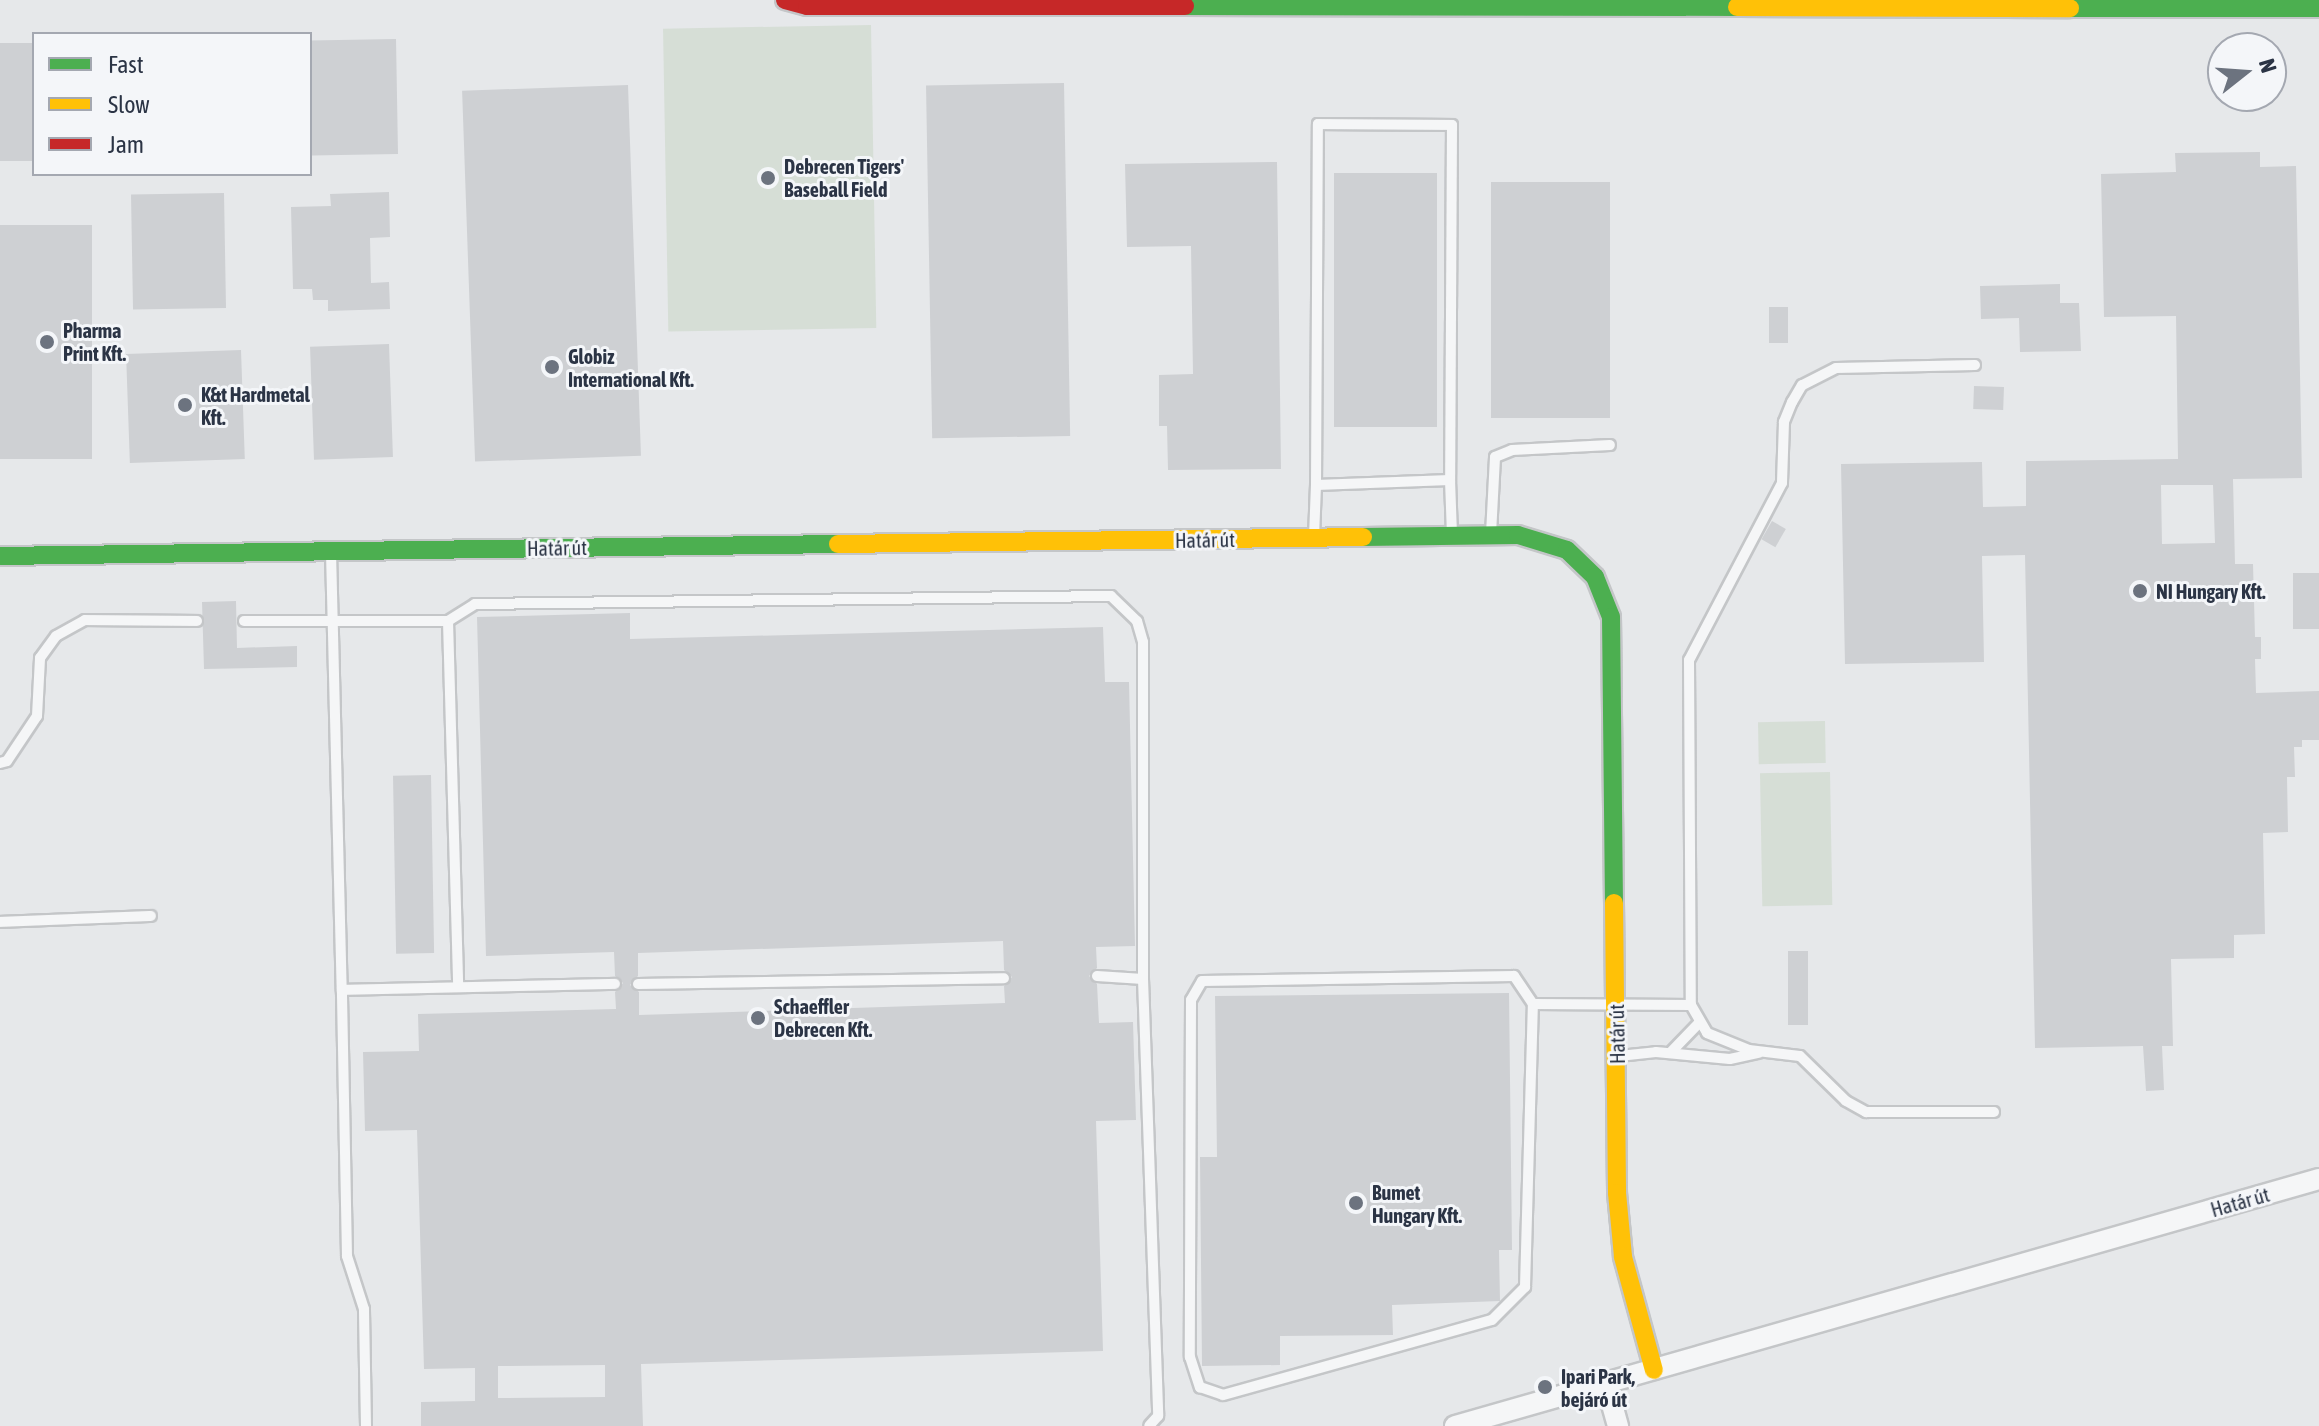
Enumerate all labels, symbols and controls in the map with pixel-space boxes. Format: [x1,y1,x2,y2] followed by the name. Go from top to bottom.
[32,32,312,176] legend
[2207,32,2287,112] north arrow
[108,51,144,78] text: Fast
[2254,56,2282,76] text: N
[108,91,150,118] text: Slow
[108,131,144,158] text: Jam
[784,154,904,201] place label: Debrecen Tigers' Baseball Field
[759,169,777,187] marker: Debrecen Tigers' Baseball Field
[63,318,126,365] place label: Pharma Print Kft.
[38,333,56,351] marker: Pharma Print Kft.
[568,344,694,391] place label: Globiz International Kft.
[543,358,561,376] marker: Globiz International Kft.
[201,382,310,429] place label: K&t Hardmetal Kft.
[176,396,194,414] marker: K&t Hardmetal Kft.
[1175,527,1235,553] street label: Határ út
[527,535,587,561] street label: Határ út
[2156,579,2266,603] place label: NI Hungary Kft.
[2131,582,2149,600] marker: NI Hungary Kft.
[774,994,872,1041] place label: Schaeffler Debrecen Kft.
[1604,1004,1630,1064] street label: Határ út
[749,1009,767,1027] marker: Schaeffler Debrecen Kft.
[1372,1180,1462,1227] place label: Bumet Hungary Kft.
[2208,1182,2272,1222] street label: Határ út
[1347,1194,1365,1212] marker: Bumet Hungary Kft.
[1561,1364,1635,1411] place label: Ipari Park, bejáró út
[1536,1378,1554,1396] marker: Ipari Park, bejáró út

